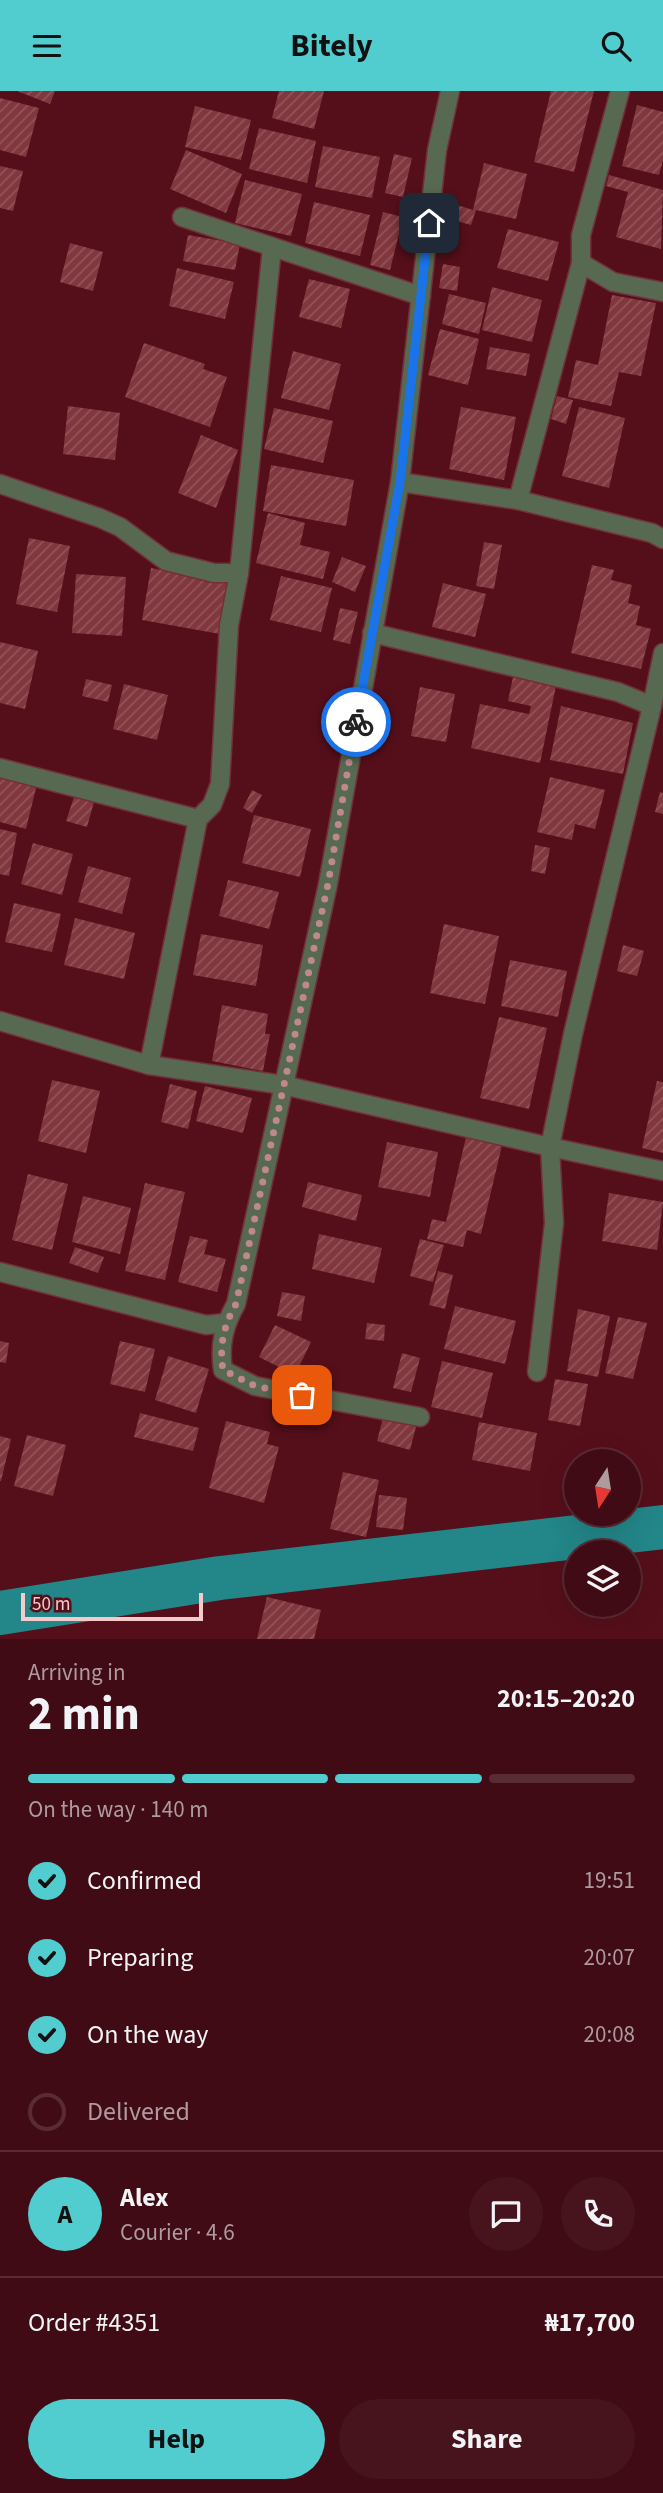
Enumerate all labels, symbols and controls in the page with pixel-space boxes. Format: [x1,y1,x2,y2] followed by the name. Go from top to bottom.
[290,23,373,69] text: Bitely
[28,27,66,65] icon: menu
[597,27,635,65] icon: search
[399,193,459,253] pin
[410,204,448,242] icon: home
[321,687,391,757] courier
[337,703,375,741] icon: bike
[272,1365,332,1425] pin
[283,1376,321,1414] icon: bag
[564,1449,640,1526] north arrow
[564,1449,641,1617] map controls
[564,1540,641,1617] button: layers
[21,1590,203,1622] scale bar
[32,1591,70,1618] text: 50 m
[28,1656,126,1689] text: Arriving in
[497,1680,635,1717] text: 20:15–20:20
[28,1682,140,1747] text: 2 min
[28,1793,208,1826] text: On the way · 140 m
[28,1862,66,1900] icon: check
[87,1862,202,1899] text: Confirmed
[584,1864,635,1897] text: 19:51
[28,1939,66,1977] icon: check
[87,1939,193,1976] text: Preparing
[584,1941,635,1974] text: 20:07
[28,2016,66,2054] icon: check
[87,2016,208,2053] text: On the way
[584,2018,635,2051] text: 20:08
[87,2093,190,2130] text: Delivered
[469,2177,543,2251] button: chat
[561,2177,635,2251] button: phone
[120,2179,169,2216] text: Alex
[58,2196,72,2233] text: A
[120,2216,235,2249] text: Courier · 4.6
[28,2304,160,2341] text: Order #4351
[545,2304,635,2341] text: ₦17,700
[28,2399,325,2479] button: Help
[339,2399,635,2479] button: Share

